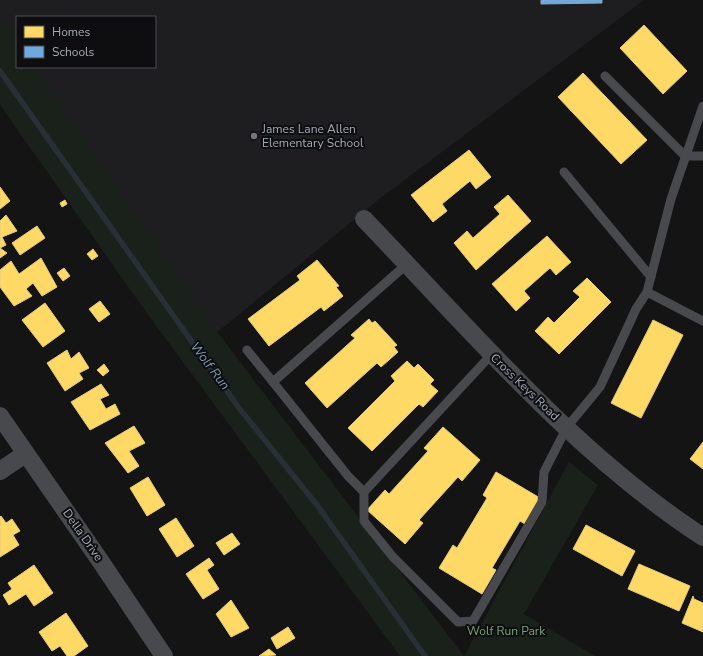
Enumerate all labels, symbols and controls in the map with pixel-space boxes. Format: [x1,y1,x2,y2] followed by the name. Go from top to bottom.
[16,16,156,68] legend
[52,24,90,40] text: Homes
[52,44,95,60] text: Schools
[261,121,364,151] place label: James Lane Allen Elementary School
[249,131,259,141] marker: James Lane Allen Elementary School
[186,338,234,394] water label: Wolf Run
[487,350,563,424] street label: Cross Keys Road
[59,506,107,564] street label: Della Drive
[467,623,546,639] park label: Wolf Run Park

